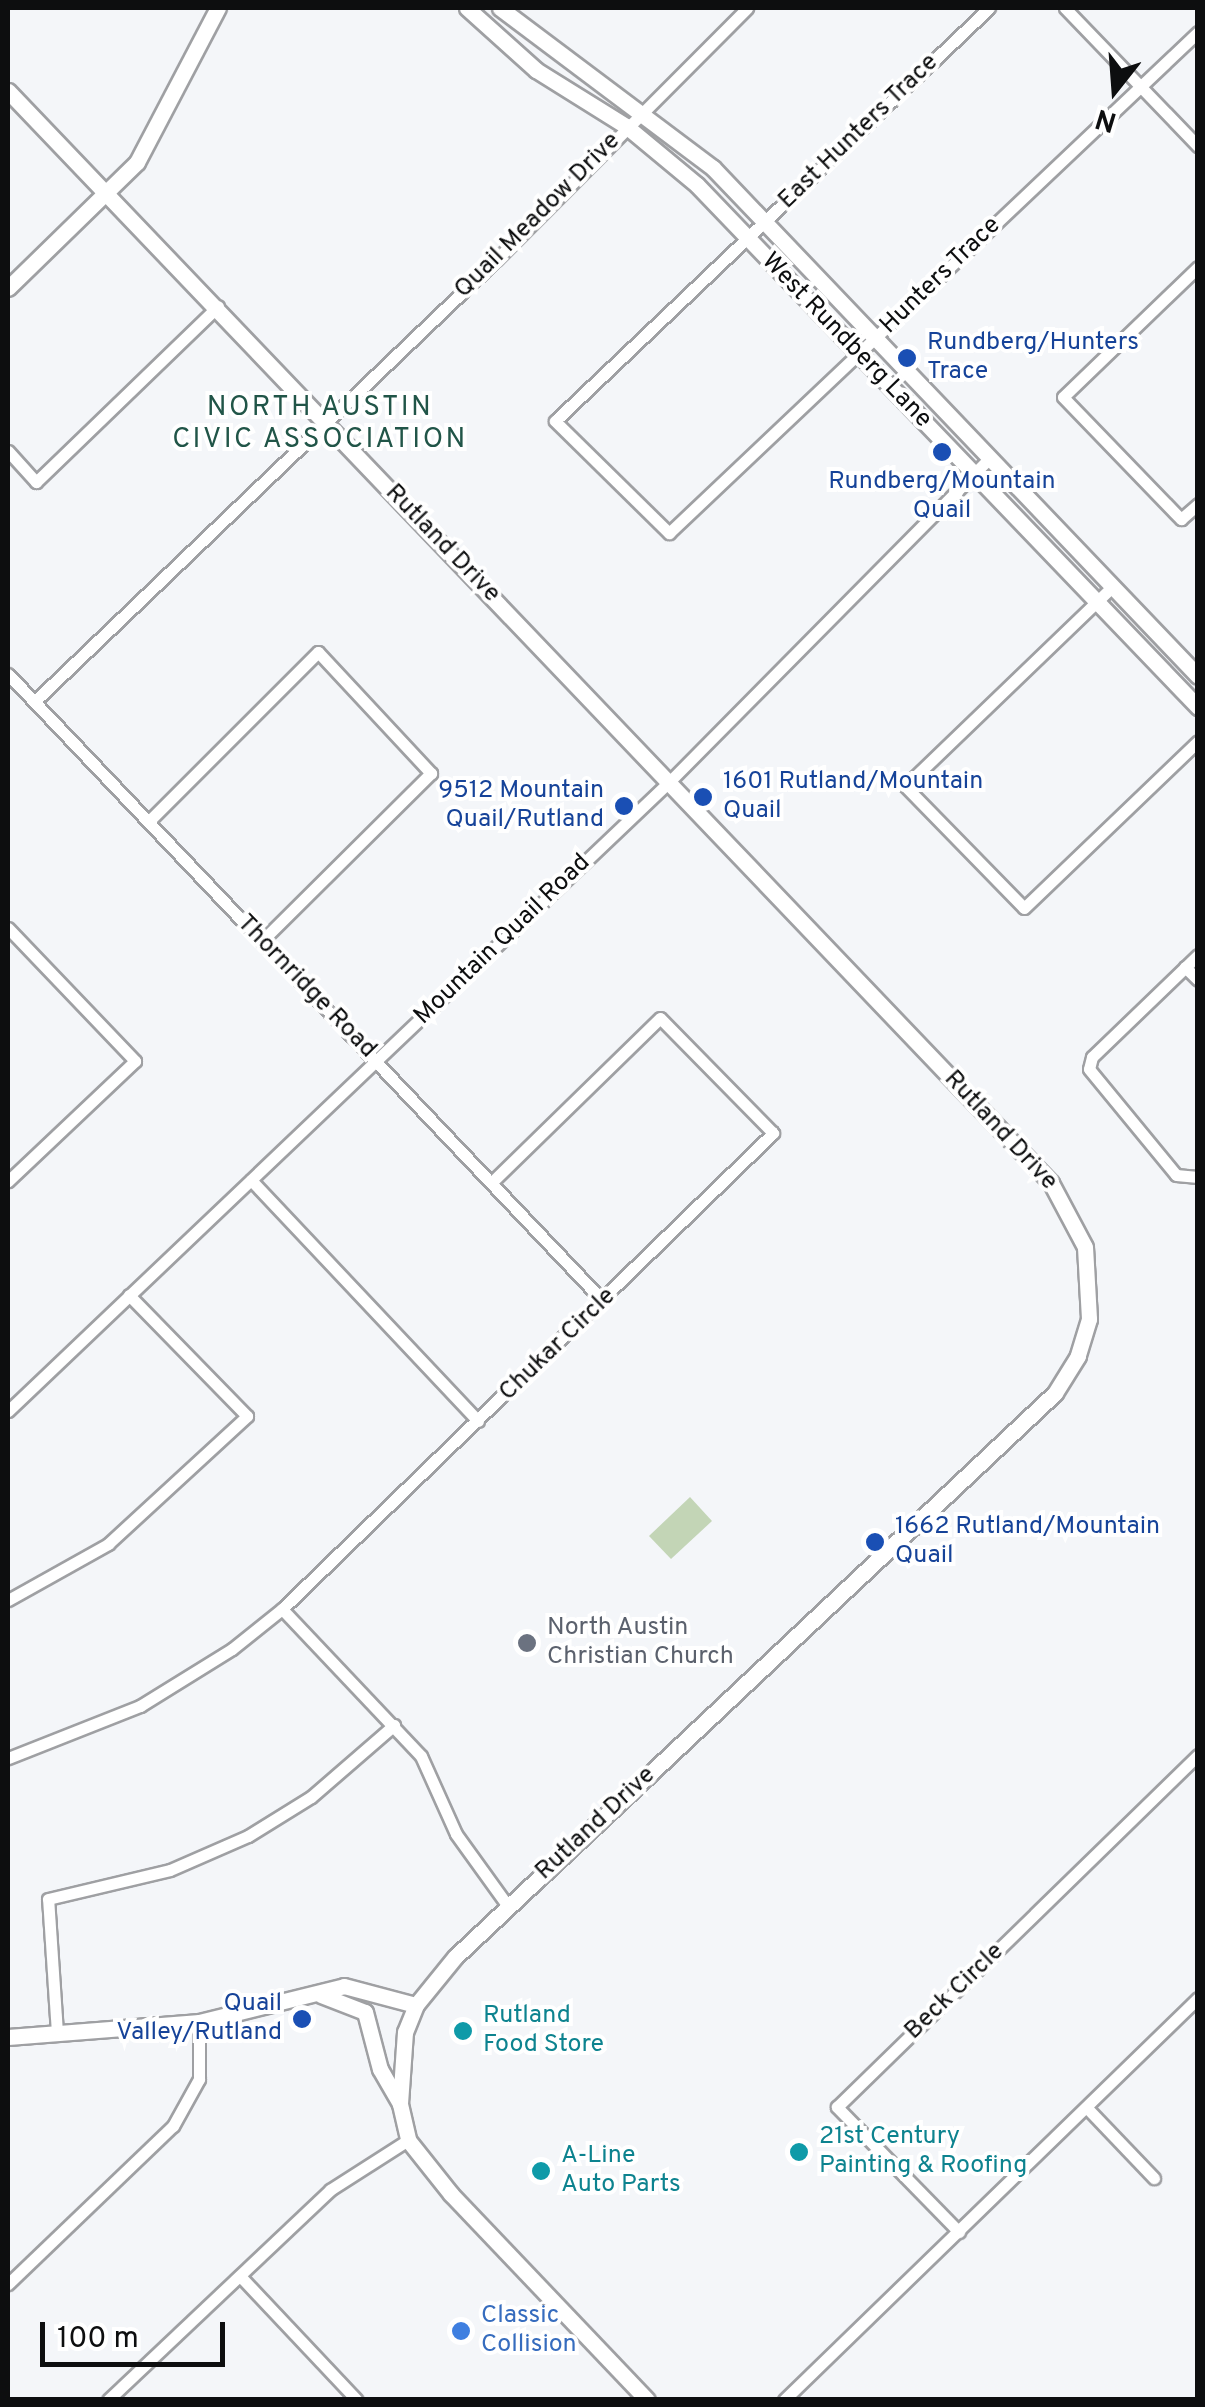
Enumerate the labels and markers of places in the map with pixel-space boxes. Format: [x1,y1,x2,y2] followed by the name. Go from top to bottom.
[927,329,1139,388] place label: Rundberg/Hunters Trace
[896,347,918,369] marker: Rundberg/Hunters Trace
[931,441,953,463] marker: Rundberg/Mountain Quail
[828,468,1056,527] place label: Rundberg/Mountain Quail
[723,768,983,827] place label: 1601 Rutland/Mountain Quail
[438,777,604,836] place label: 9512 Mountain Quail/Rutland
[692,786,714,808] marker: 1601 Rutland/Mountain Quail
[613,795,635,817] marker: 9512 Mountain Quail/Rutland
[895,1513,1160,1572] place label: 1662 Rutland/Mountain Quail
[864,1531,886,1553] marker: 1662 Rutland/Mountain Quail
[547,1614,734,1673] place label: North Austin Christian Church
[516,1632,538,1654] marker: North Austin Christian Church
[116,1990,282,2049] place label: Quail Valley/Rutland
[483,2002,604,2061] place label: Rutland Food Store
[291,2008,313,2030] marker: Quail Valley/Rutland
[452,2020,474,2042] marker: Rutland Food Store
[819,2123,1027,2182] place label: 21st Century Painting & Roofing
[788,2141,810,2163] marker: 21st Century Painting & Roofing
[561,2142,681,2201] place label: A-Line Auto Parts
[530,2160,552,2182] marker: A-Line Auto Parts
[481,2302,577,2361] place label: Classic Collision
[450,2320,472,2342] marker: Classic Collision

